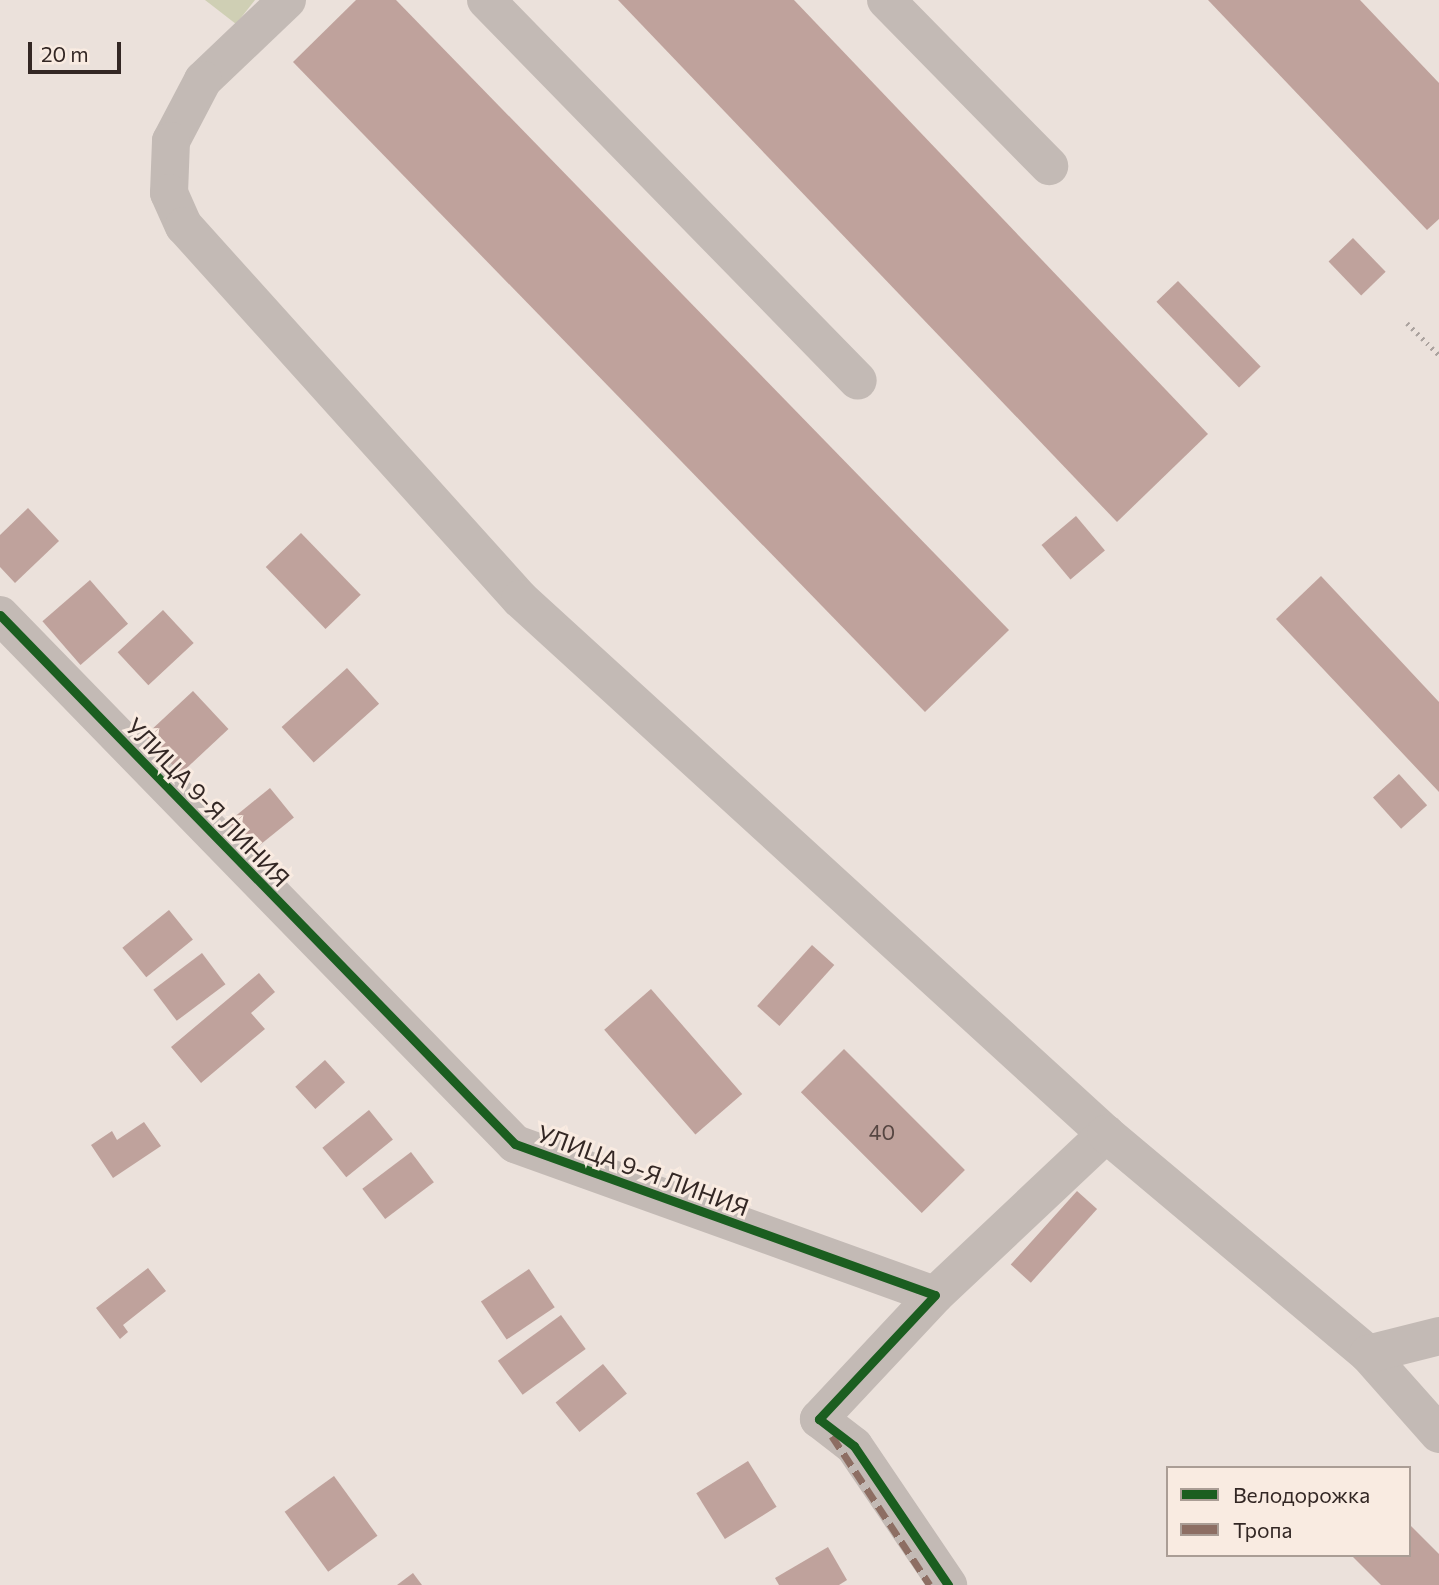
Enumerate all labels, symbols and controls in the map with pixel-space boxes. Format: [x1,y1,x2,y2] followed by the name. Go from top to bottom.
[32,28,124,72] scale bar
[41,41,89,66] text: 20 m
[120,712,296,892] street label: УЛИЦА 9-Я ЛИНИЯ
[533,1118,753,1222] street label: УЛИЦА 9-Я ЛИНИЯ
[869,1119,895,1145] house number: 40
[1166,1466,1411,1557] legend
[1233,1482,1370,1507] text: Велодорожка
[1233,1517,1292,1542] text: Тропа

